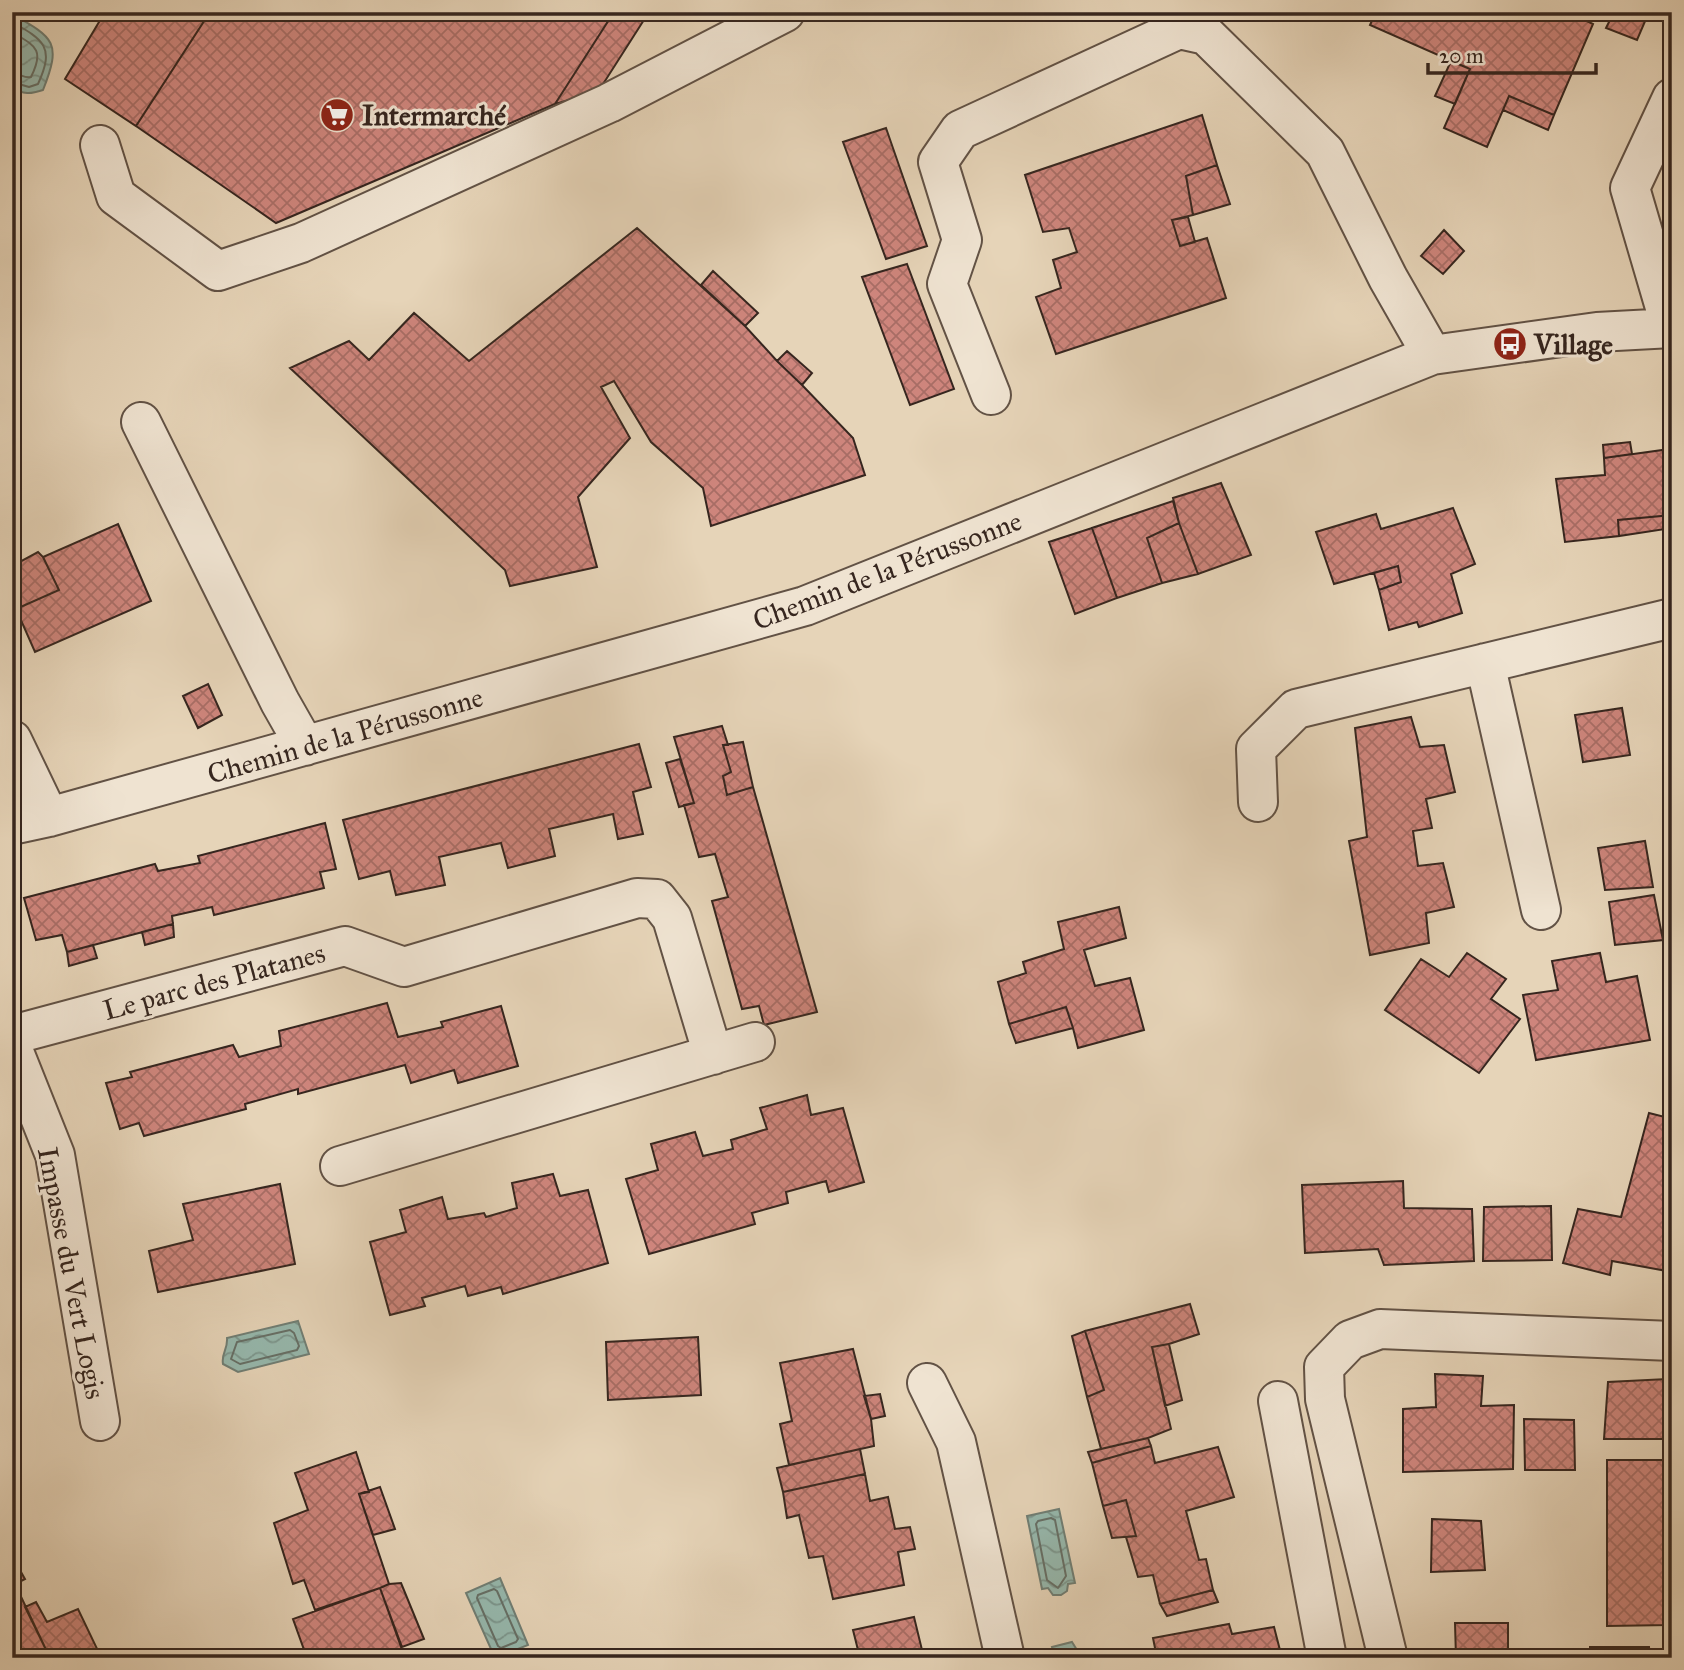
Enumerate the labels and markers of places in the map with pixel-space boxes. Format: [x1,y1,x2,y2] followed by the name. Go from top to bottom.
[318,96,356,134] supermarket icon: Intermarché
[362,98,506,133] place label: Intermarché
[1491,325,1529,363] bus stop icon: Village
[1533,327,1613,362] place label: Village

